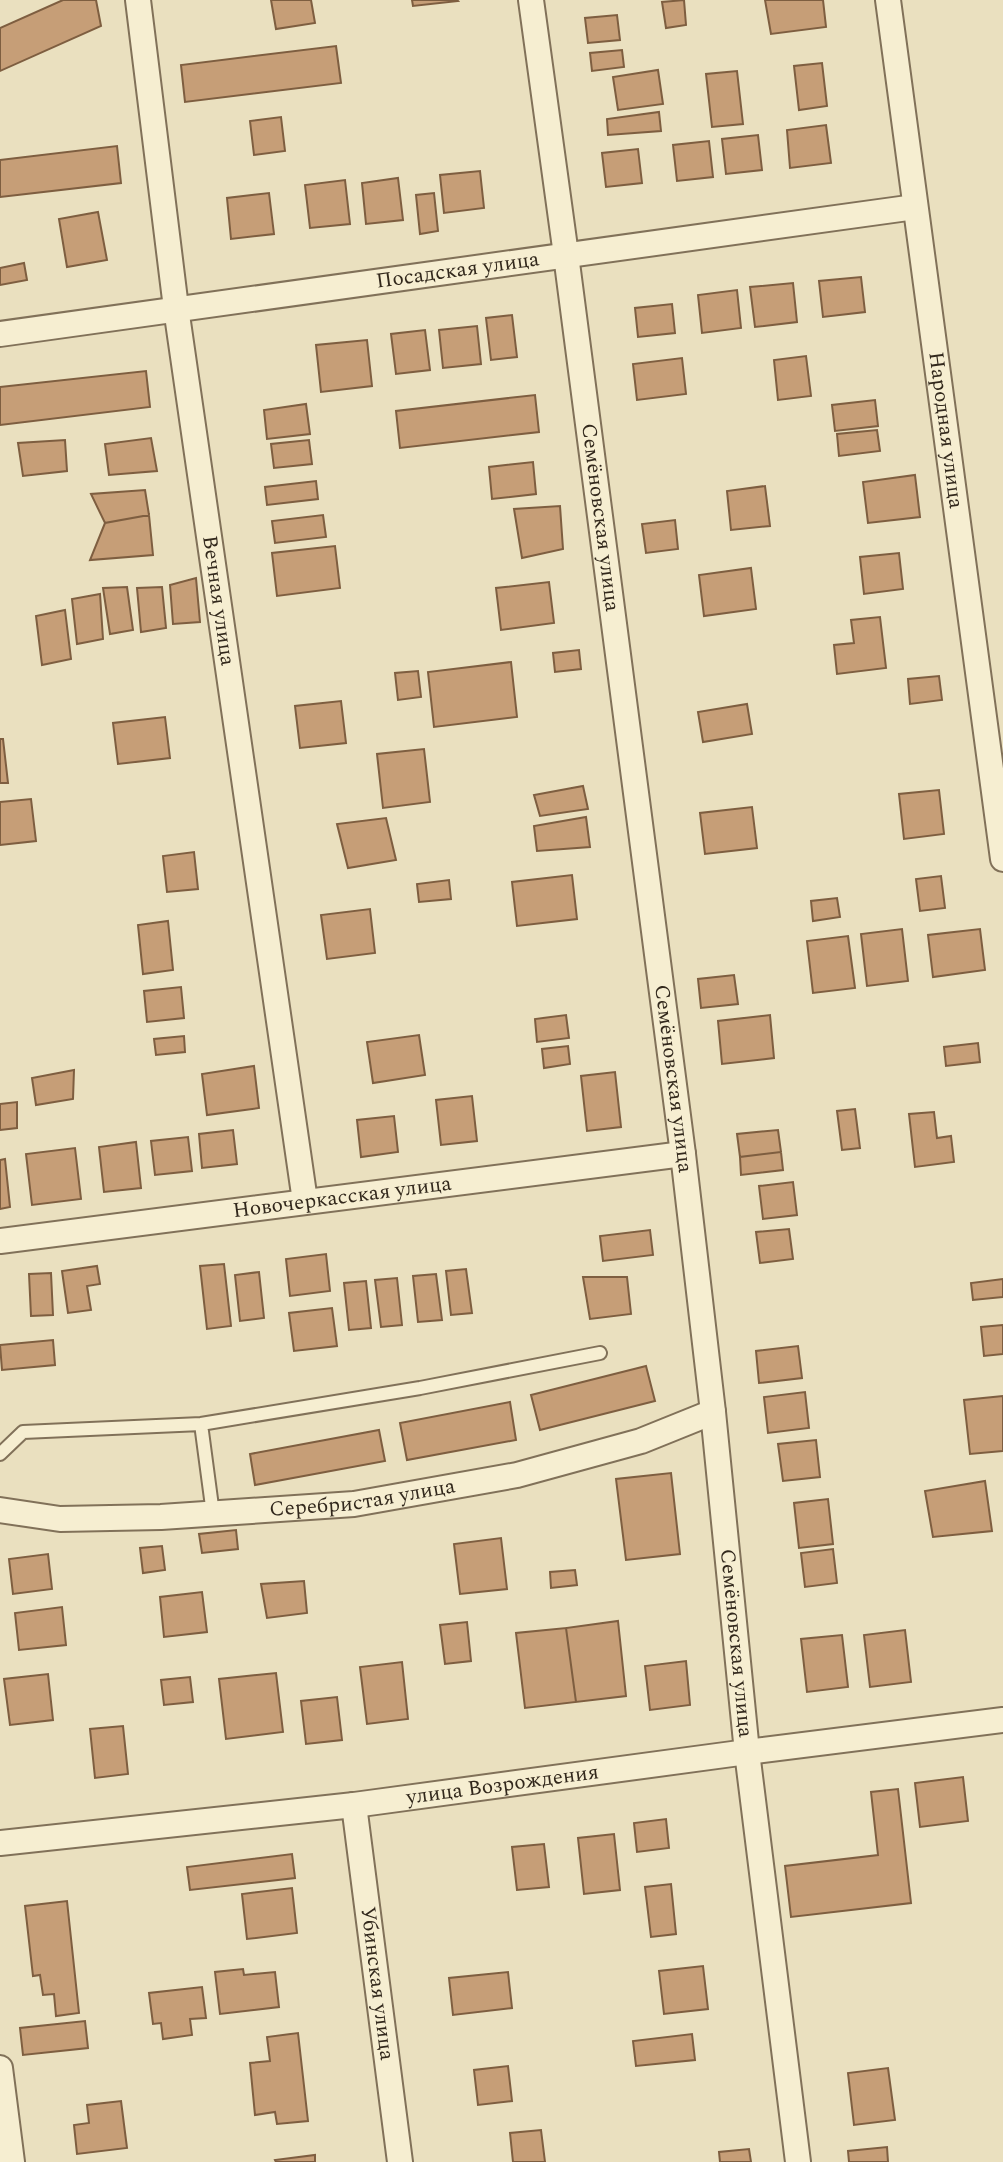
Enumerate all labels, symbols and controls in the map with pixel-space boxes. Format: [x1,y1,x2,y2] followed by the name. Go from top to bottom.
[374,243,542,298] street label: Посадская улица
[919,350,972,511] street label: Народная улица
[572,421,628,614] street label: Семёновская улица
[193,533,244,669] street label: Вечная улица
[645,983,701,1175] street label: Семёновская улица
[231,1168,454,1227] street label: Новочеркасская улица
[268,1470,458,1526] street label: Серебристая улица
[711,1547,762,1740] street label: Семёновская улица
[403,1756,601,1814] street label: улица Возрождения
[351,1905,403,2063] street label: Убинская улица

